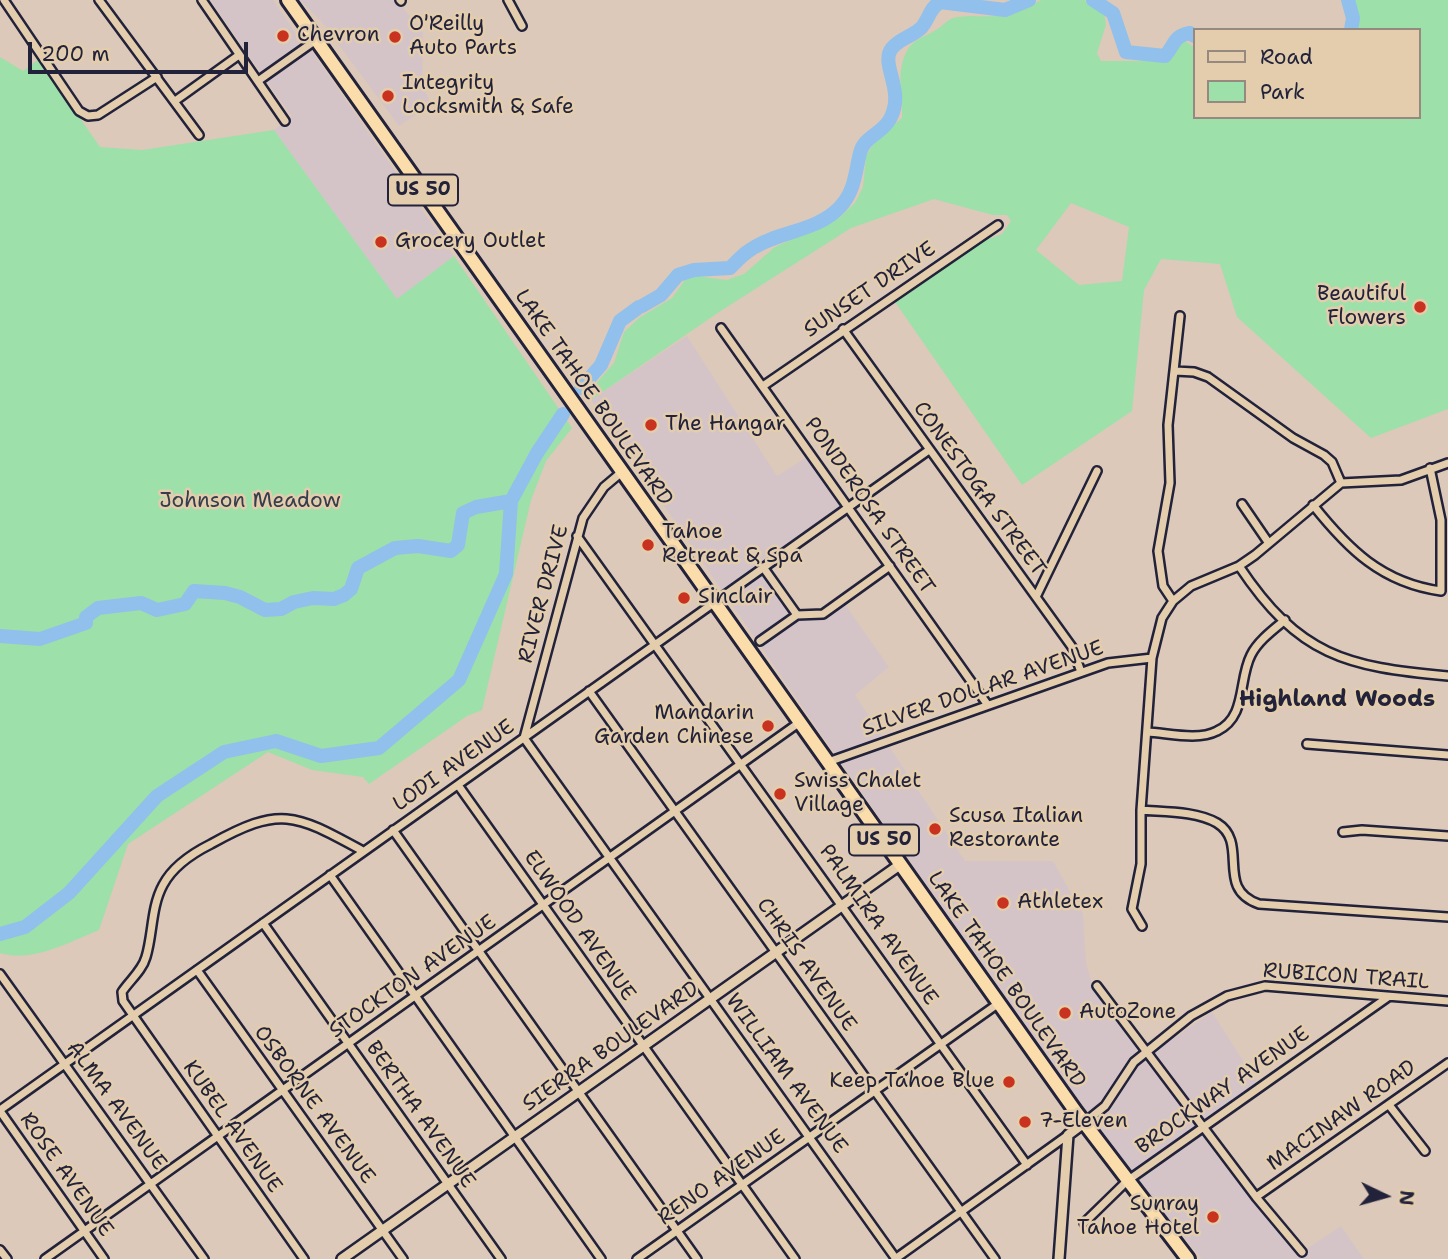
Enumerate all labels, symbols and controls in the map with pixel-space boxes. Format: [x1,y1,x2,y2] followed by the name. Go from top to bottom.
[409,12,517,62] place label: O'Reilly Auto Parts
[297,23,380,49] place label: Chevron
[32,28,252,72] scale bar
[275,28,291,44] marker: Chevron
[1192,28,1420,119] legend
[387,29,403,45] marker: O'Reilly Auto Parts
[41,40,110,68] text: 200 m
[1260,43,1313,71] text: Road
[402,71,574,121] place label: Integrity Locksmith & Safe
[1260,78,1305,106] text: Park
[380,88,396,104] marker: Integrity Locksmith & Safe
[388,174,458,206] road number: US 50
[395,229,546,255] place label: Grocery Outlet
[373,234,389,250] marker: Grocery Outlet
[799,237,941,343] street label: SUNSET DRIVE
[1317,282,1406,332] place label: Beautiful Flowers
[509,285,677,511] street label: LAKE TAHOE BOULEVARD
[1412,299,1428,315] marker: Beautiful Flowers
[907,397,1051,581] street label: CONESTOGA STREET
[665,412,785,438] place label: The Hangar
[798,413,940,599] street label: PONDEROSA STREET
[643,417,659,433] marker: The Hangar
[159,489,341,515] park label: Johnson Meadow
[662,520,802,570] place label: Tahoe Retreat & Spa
[513,522,575,666] street label: RIVER DRIVE
[640,537,656,553] marker: Tahoe Retreat & Spa
[698,585,773,611] place label: Sinclair
[676,590,692,606] marker: Sinclair
[859,636,1107,742] street label: SILVER DOLLAR AVENUE
[1239,686,1435,714] district label: Highland Woods
[594,701,754,751] place label: Mandarin Garden Chinese
[388,715,520,817] street label: LODI AVENUE
[760,718,776,734] marker: Mandarin Garden Chinese
[794,769,921,819] place label: Swiss Chalet Village
[772,786,788,802] marker: Swiss Chalet Village
[949,804,1083,854] place label: Scusa Italian Restorante
[927,821,943,837] marker: Scusa Italian Restorante
[849,824,919,856] road number: US 50
[813,840,943,1010] street label: PALMIRA AVENUE
[518,846,640,1006] street label: ELWOOD AVENUE
[922,867,1090,1093] street label: LAKE TAHOE BOULEVARD
[1017,890,1103,916] place label: Athletex
[751,893,861,1037] street label: CHRIS AVENUE
[995,895,1011,911] marker: Athletex
[325,910,501,1044] street label: STOCKTON AVENUE
[1262,959,1430,995] street label: RUBICON TRAIL
[518,977,704,1117] street label: SIERRA BOULEVARD
[720,989,852,1159] street label: WILLIAM AVENUE
[1079,1000,1176,1026] place label: AutoZone
[1057,1005,1073,1021] marker: AutoZone
[248,1021,380,1189] street label: OSBORNE AVENUE
[1131,1022,1315,1160] street label: BROCKWAY AVENUE
[61,1037,171,1175] street label: ALMA AVENUE
[360,1037,480,1193] street label: BERTHA AVENUE
[1263,1055,1421,1177] street label: MACINAW ROAD
[177,1056,287,1198] street label: KUBEL AVENUE
[829,1069,995,1095] place label: Keep Tahoe Blue
[1001,1074,1017,1090] marker: Keep Tahoe Blue
[14,1108,118,1242] street label: ROSE AVENUE
[1039,1109,1128,1135] place label: 7-Eleven
[1017,1114,1033,1130] marker: 7-Eleven
[653,1125,791,1231] street label: RENO AVENUE
[1350,1161,1420,1231] north arrow
[1393,1189,1420,1206] text: N
[1077,1192,1199,1242] place label: Sunray Tahoe Hotel
[1205,1209,1221,1225] marker: Sunray Tahoe Hotel

